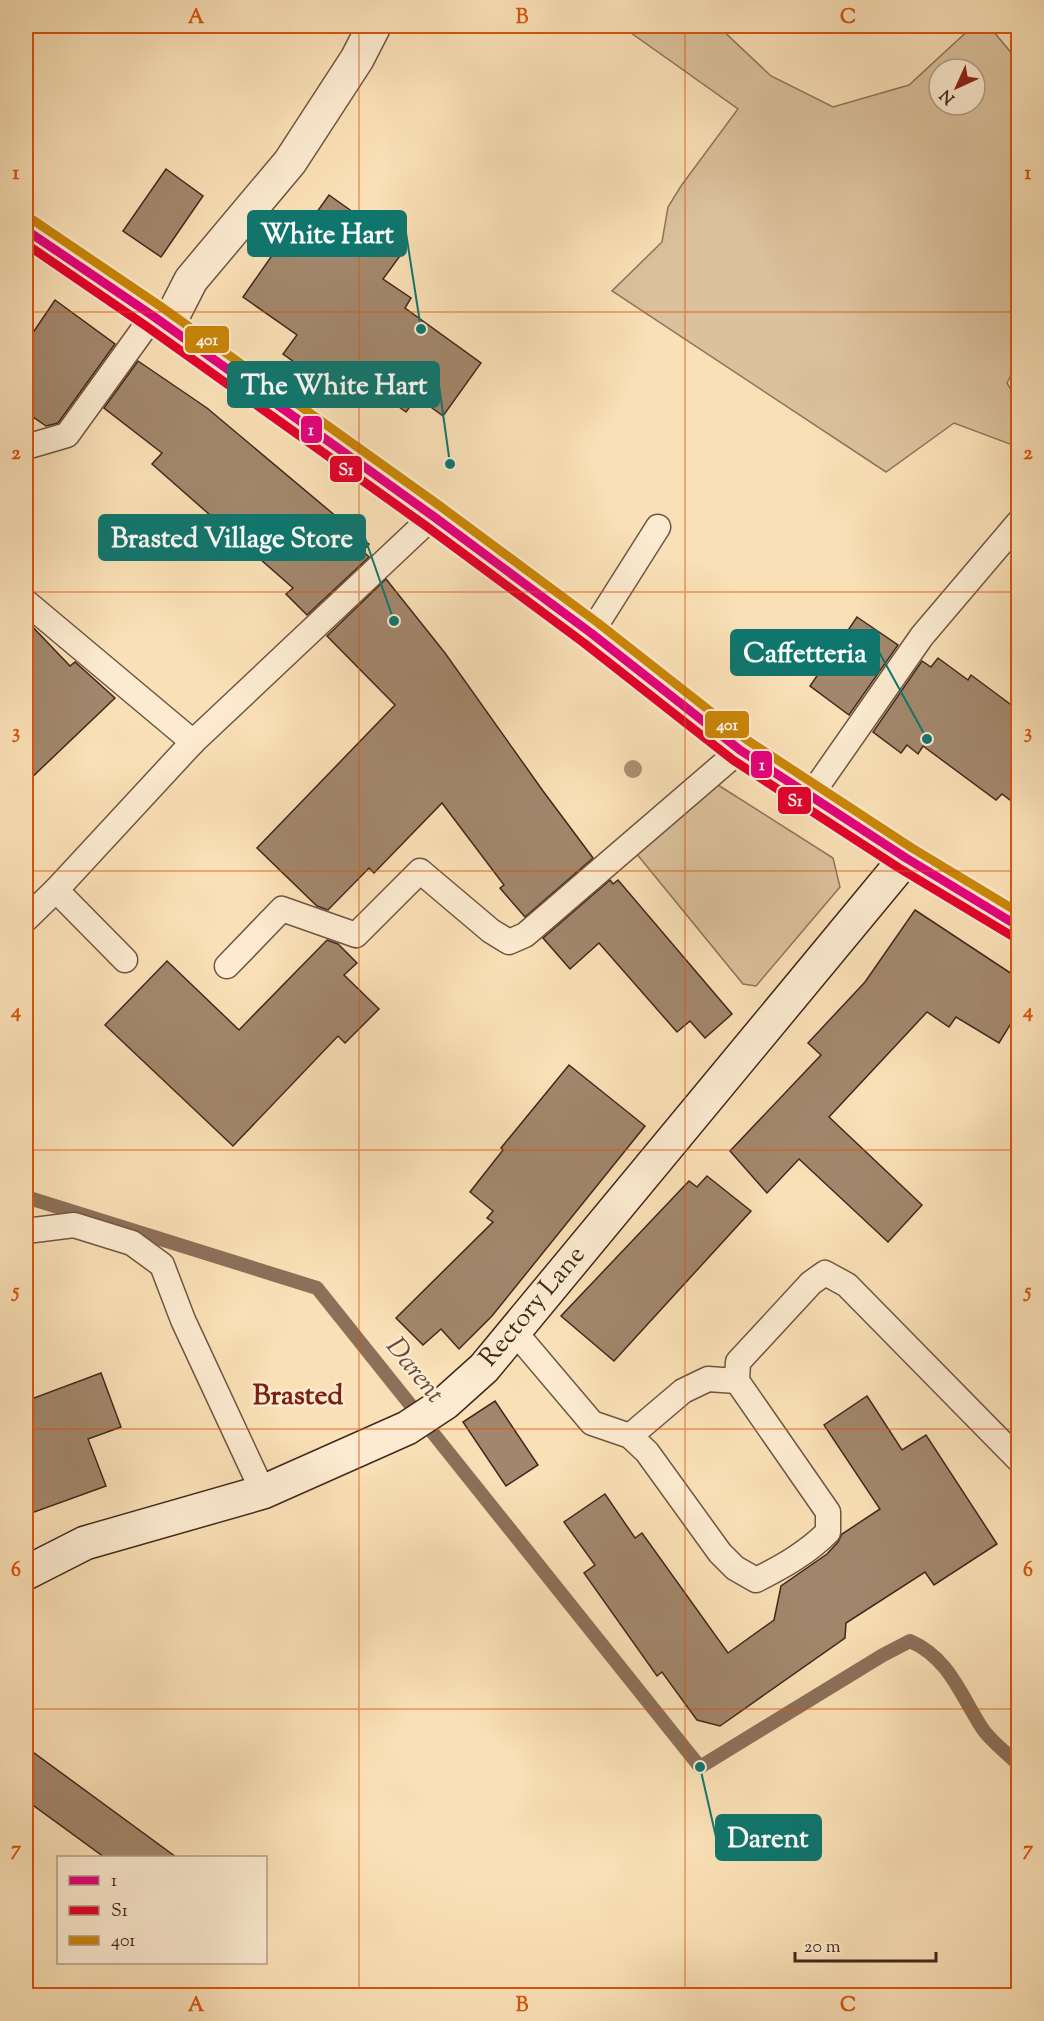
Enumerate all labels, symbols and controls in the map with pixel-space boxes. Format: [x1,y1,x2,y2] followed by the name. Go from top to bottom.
[188,4,205,33] text: A
[516,4,529,33] text: B
[840,4,856,33] text: C
[927,57,987,117] north arrow
[935,83,961,108] text: N
[13,160,20,189] text: 1
[1025,160,1032,189] text: 1
[248,211,406,256] callout: White Hart
[260,217,395,256] text: White Hart
[184,325,230,354] line badge: 401
[195,330,218,353] text: 401
[228,362,439,407] callout: The White Hart
[241,368,428,407] text: The White Hart
[300,415,323,444] line badge: 1
[308,420,314,443] text: 1
[11,440,21,469] text: 2
[1023,440,1033,469] text: 2
[329,455,363,483] line badge: S1
[339,460,354,483] text: S1
[99,515,365,560] callout: Brasted Village Store
[111,521,353,560] text: Brasted Village Store
[731,630,879,675] callout: Caffetteria
[743,636,867,675] text: Caffetteria
[704,710,750,739] line badge: 401
[715,715,738,738] text: 401
[12,719,20,748] text: 3
[1024,719,1032,748] text: 3
[750,750,773,779] line badge: 1
[759,755,765,778] text: 1
[777,786,812,815] line badge: S1
[788,791,803,814] text: S1
[10,998,21,1027] text: 4
[1022,998,1033,1027] text: 4
[471,1238,595,1376] street label: Rectory Lane
[11,1278,20,1307] text: 5
[1023,1278,1032,1307] text: 5
[375,1330,453,1412] water label: Darent
[253,1377,343,1417] district label: Brasted
[11,1557,21,1586] text: 6
[1023,1557,1033,1586] text: 6
[716,1815,821,1860] callout: Darent
[727,1821,809,1860] text: Darent
[11,1836,22,1865] text: 7
[1023,1836,1034,1865] text: 7
[57,1856,267,1964] legend
[111,1869,117,1895] text: 1
[111,1899,128,1925] text: S1
[795,1925,936,1963] scale bar
[111,1929,135,1955] text: 401
[804,1935,841,1961] text: 20 m
[188,1992,205,2021] text: A
[516,1992,529,2021] text: B
[840,1992,856,2021] text: C

